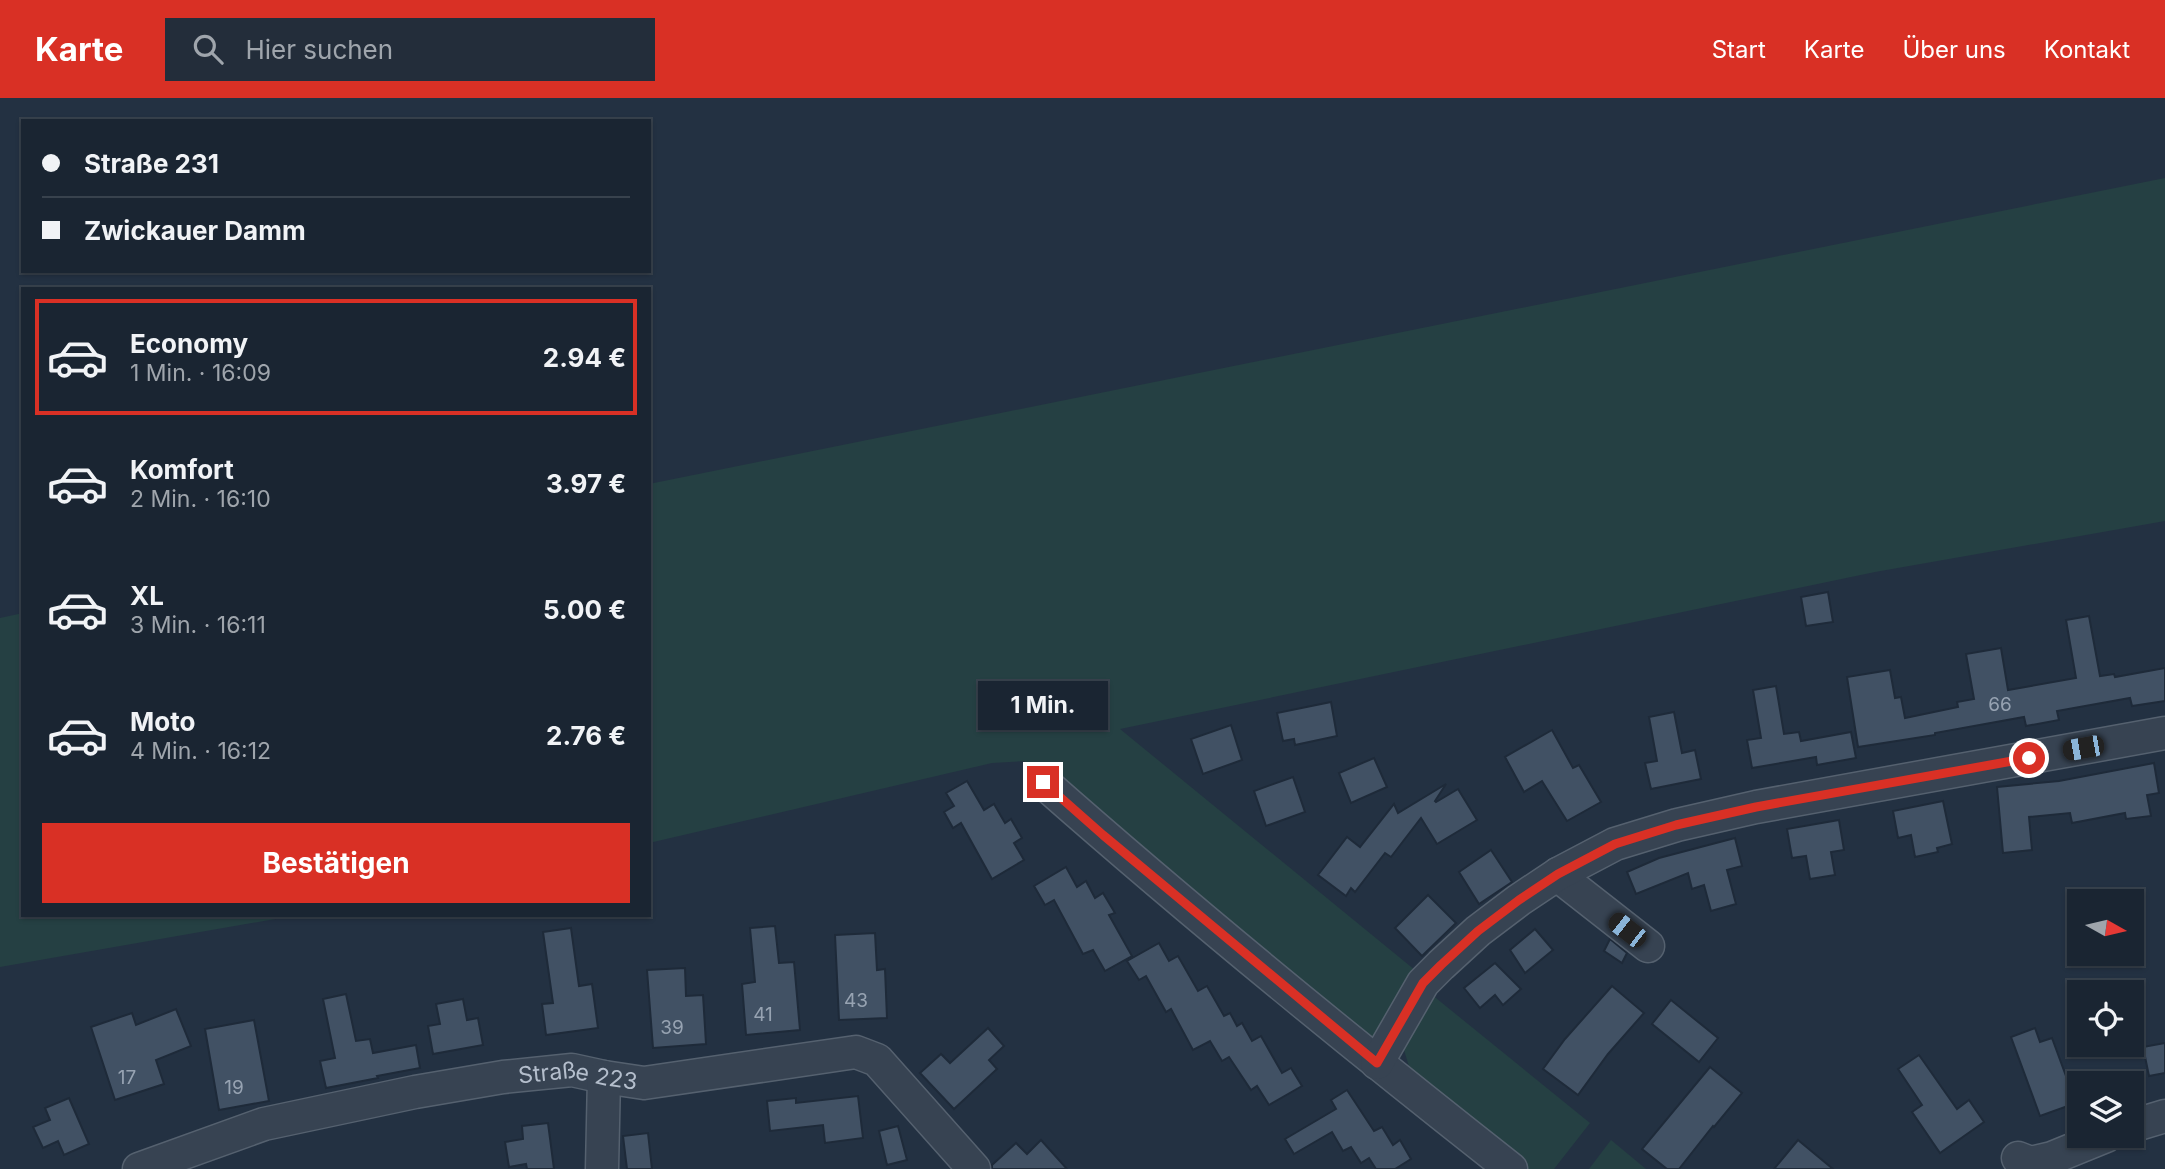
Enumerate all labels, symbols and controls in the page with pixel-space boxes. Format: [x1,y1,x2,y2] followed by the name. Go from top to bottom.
[165,18,655,81] search box
[35,29,123,69] text: Karte
[189,30,227,68] icon: search
[245,34,393,65] text: Hier suchen
[1712,35,1766,64] text: Start
[1804,35,1864,64] text: Karte
[1902,35,2006,64] text: Über uns
[2044,35,2130,64] text: Kontakt
[84,148,219,179] text: Straße 231
[84,215,306,246] text: Zwickauer Damm
[46,326,109,389] icon: car
[130,328,248,359] text: Economy
[543,342,626,373] text: 2.94 €
[130,359,271,387] text: 1 Min. · 16:09
[46,452,109,515] icon: car
[130,454,234,485] text: Komfort
[546,468,626,499] text: 3.97 €
[130,485,271,513] text: 2 Min. · 16:10
[46,578,109,641] icon: car
[130,580,164,611] text: XL
[543,594,626,625] text: 5.00 €
[130,611,266,639] text: 3 Min. · 16:11
[978,680,1108,730] callout: 1 Min.
[1010,691,1076,719] text: 1 Min.
[1988,693,2012,716] house number: 66
[46,704,109,767] icon: car
[130,706,195,737] text: Moto
[546,720,626,751] text: 2.76 €
[2061,734,2106,762] car
[130,737,271,765] text: 4 Min. · 16:12
[2013,742,2045,774] route start
[1027,766,1059,798] route end
[42,823,630,903] button: Bestätigen
[2067,889,2144,966] north arrow
[2067,889,2144,1148] map controls
[1604,909,1651,951] car
[2067,980,2144,1057] button: locate
[844,989,868,1012] house number: 43
[753,1003,773,1026] house number: 41
[660,1016,684,1039] house number: 39
[517,1056,639,1096] street label: Straße 223
[118,1066,136,1089] house number: 17
[2067,1071,2144,1148] button: layers
[224,1076,244,1099] house number: 19

